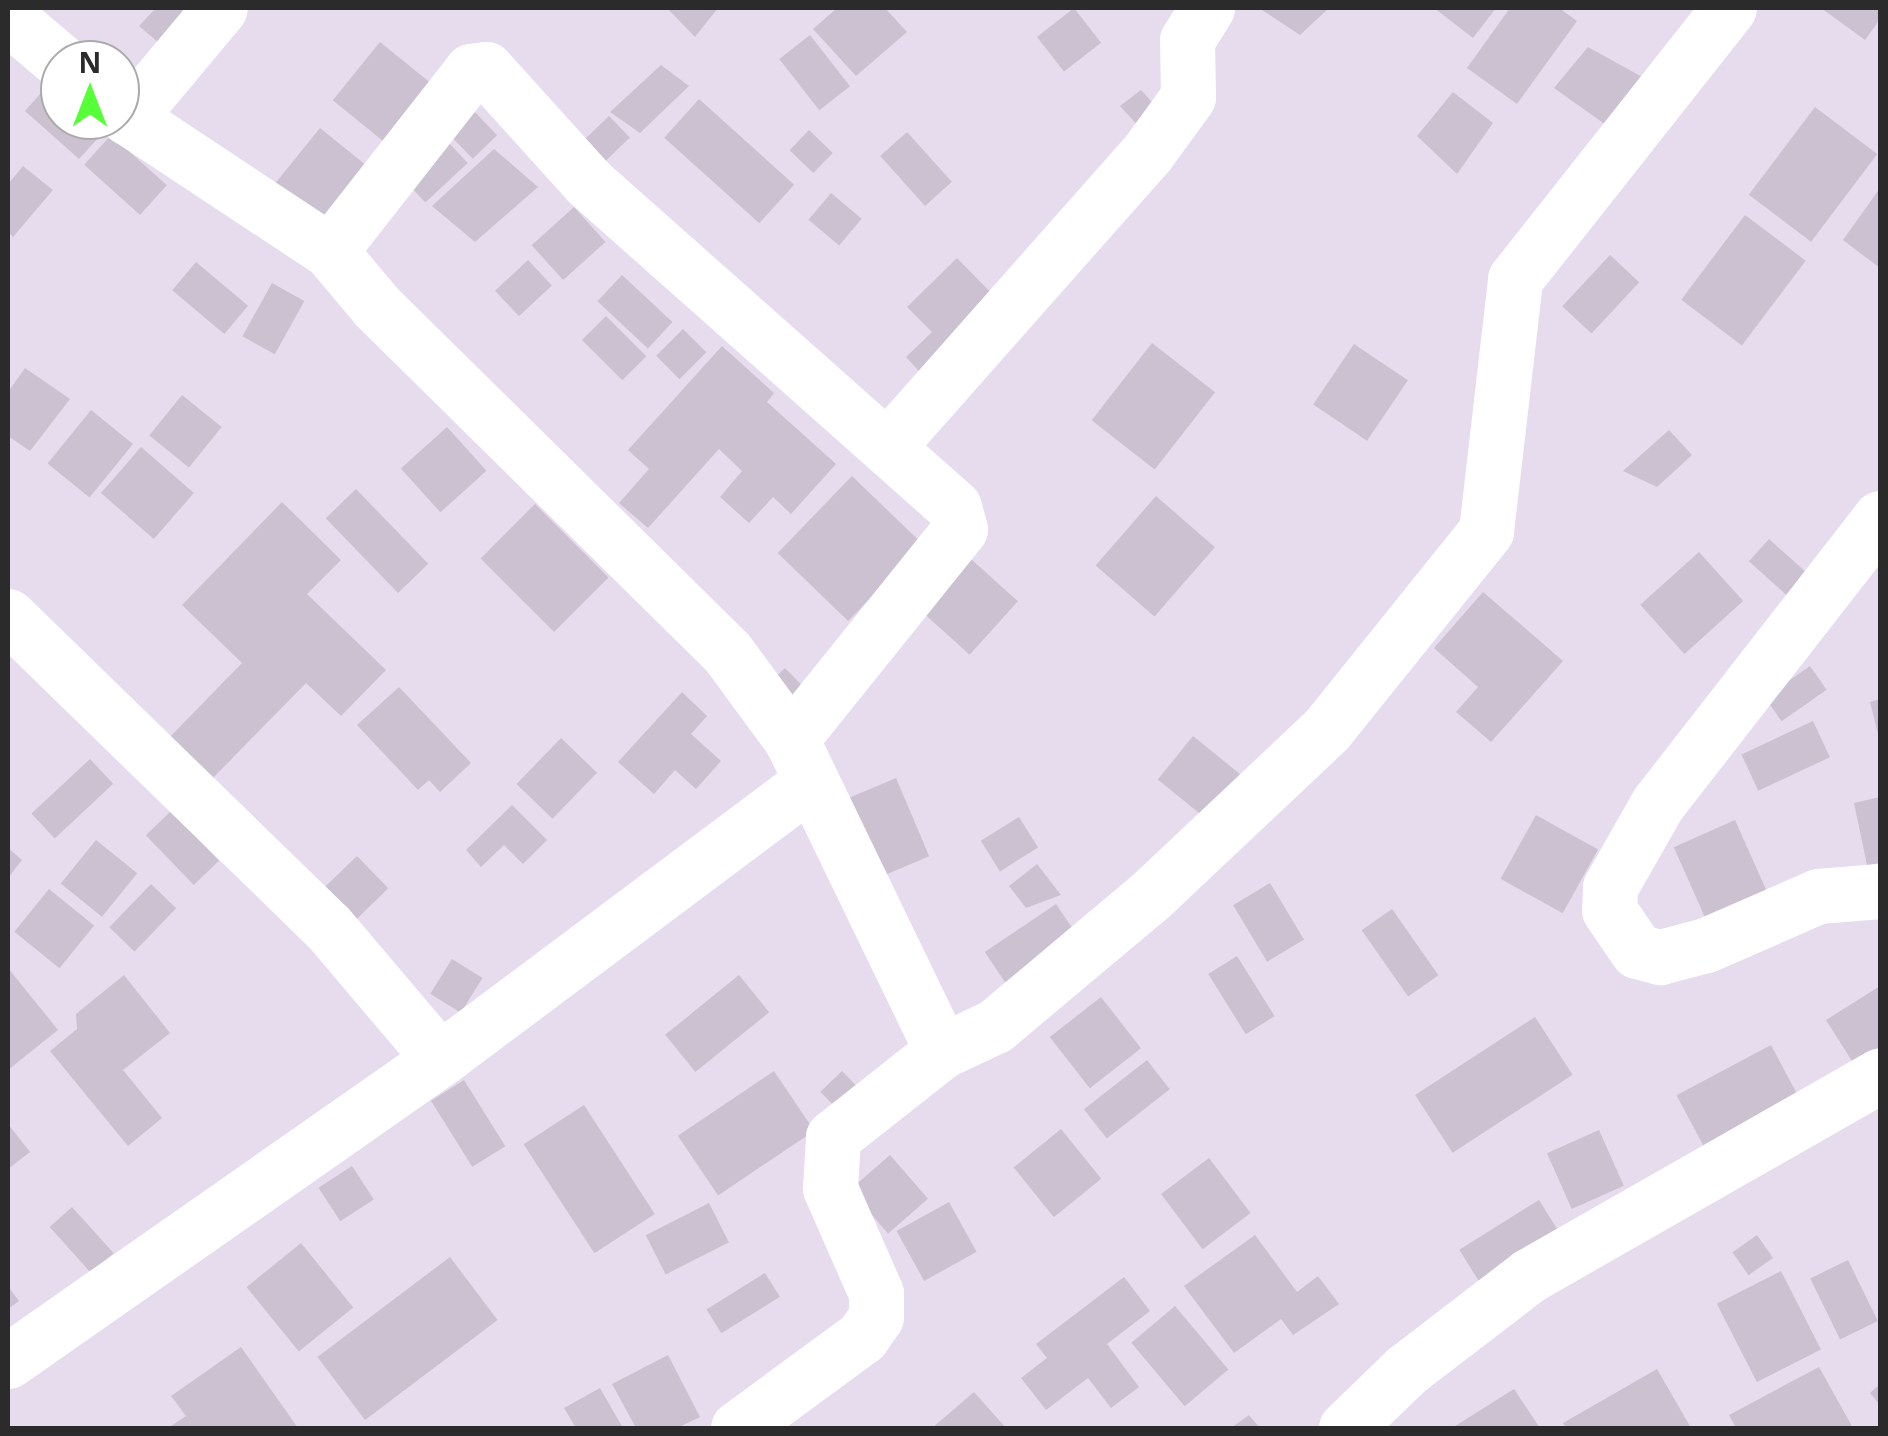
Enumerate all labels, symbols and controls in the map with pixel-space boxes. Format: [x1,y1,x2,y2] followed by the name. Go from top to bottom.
[40,40,140,140] north arrow
[79,43,101,81] text: N

